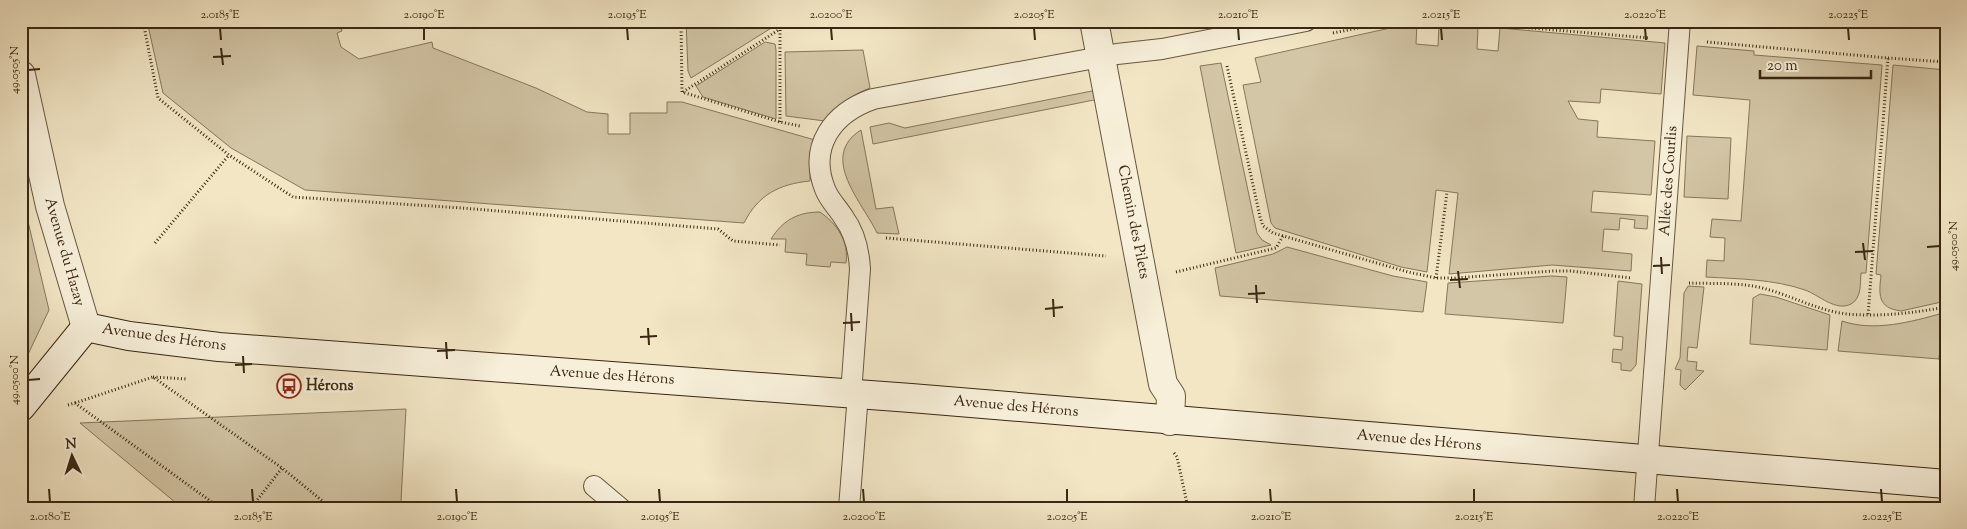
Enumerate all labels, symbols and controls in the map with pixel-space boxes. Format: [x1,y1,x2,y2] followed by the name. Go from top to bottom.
[200,6,240,24] text: 2.0185°E
[404,6,445,24] text: 2.0190°E
[608,6,647,24] text: 2.0195°E
[810,6,853,24] text: 2.0200°E
[1014,6,1055,24] text: 2.0205°E
[1218,6,1259,24] text: 2.0210°E
[1422,6,1461,24] text: 2.0215°E
[1624,6,1667,24] text: 2.0220°E
[1828,6,1869,24] text: 2.0225°E
[6,46,24,94] text: 49.0505°N
[1760,48,1871,80] scale bar
[1767,56,1798,77] text: 20 m
[1655,125,1683,237] street label: Allée des Courlis
[1112,163,1154,281] street label: Chemin des Pilets
[38,195,90,309] street label: Avenue du Hazay
[1945,221,1963,271] text: 49.0500°N
[101,319,228,357] street label: Avenue des Hérons
[6,355,24,405] text: 49.0500°N
[549,361,675,391] street label: Avenue des Hérons
[276,373,302,399] bus stop icon: Hérons
[306,376,354,397] place label: Hérons
[953,391,1079,423] street label: Avenue des Hérons
[1356,425,1482,457] street label: Avenue des Hérons
[48,432,98,482] north arrow
[65,435,78,455] text: N
[29,508,71,526] text: 2.0180°E
[233,508,273,526] text: 2.0185°E
[437,508,478,526] text: 2.0190°E
[641,508,680,526] text: 2.0195°E
[843,508,886,526] text: 2.0200°E
[1047,508,1088,526] text: 2.0205°E
[1251,508,1292,526] text: 2.0210°E
[1455,508,1494,526] text: 2.0215°E
[1657,508,1700,526] text: 2.0220°E
[1862,508,1903,526] text: 2.0225°E

